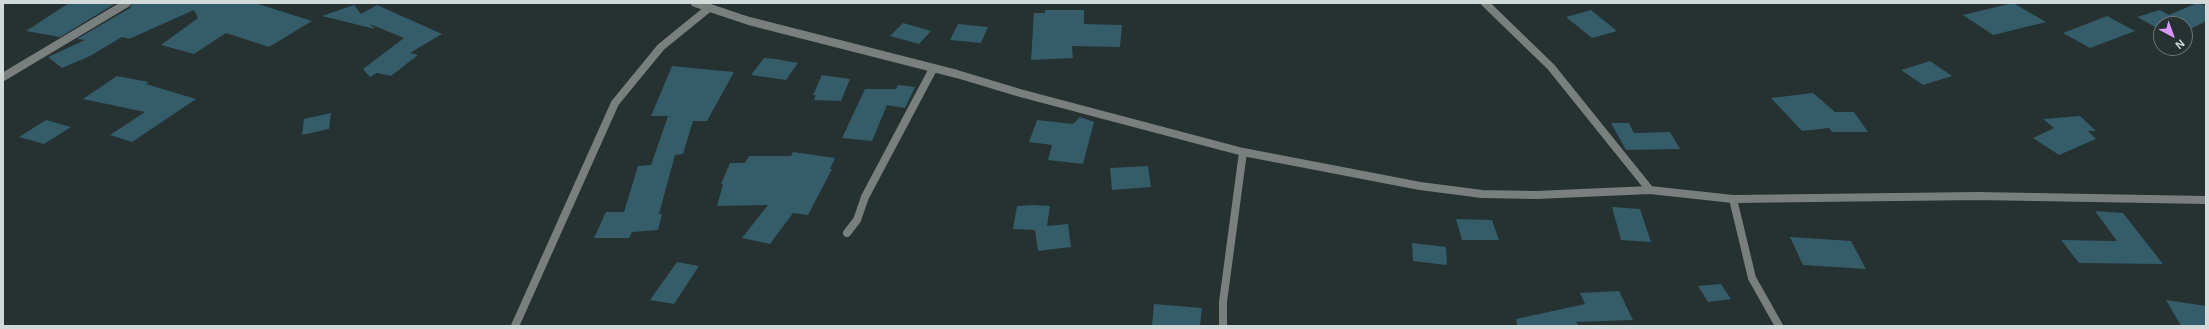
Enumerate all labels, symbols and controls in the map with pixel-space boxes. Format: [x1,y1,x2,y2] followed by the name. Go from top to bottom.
[2153,16,2193,56] north arrow
[2173,37,2187,51] text: N

